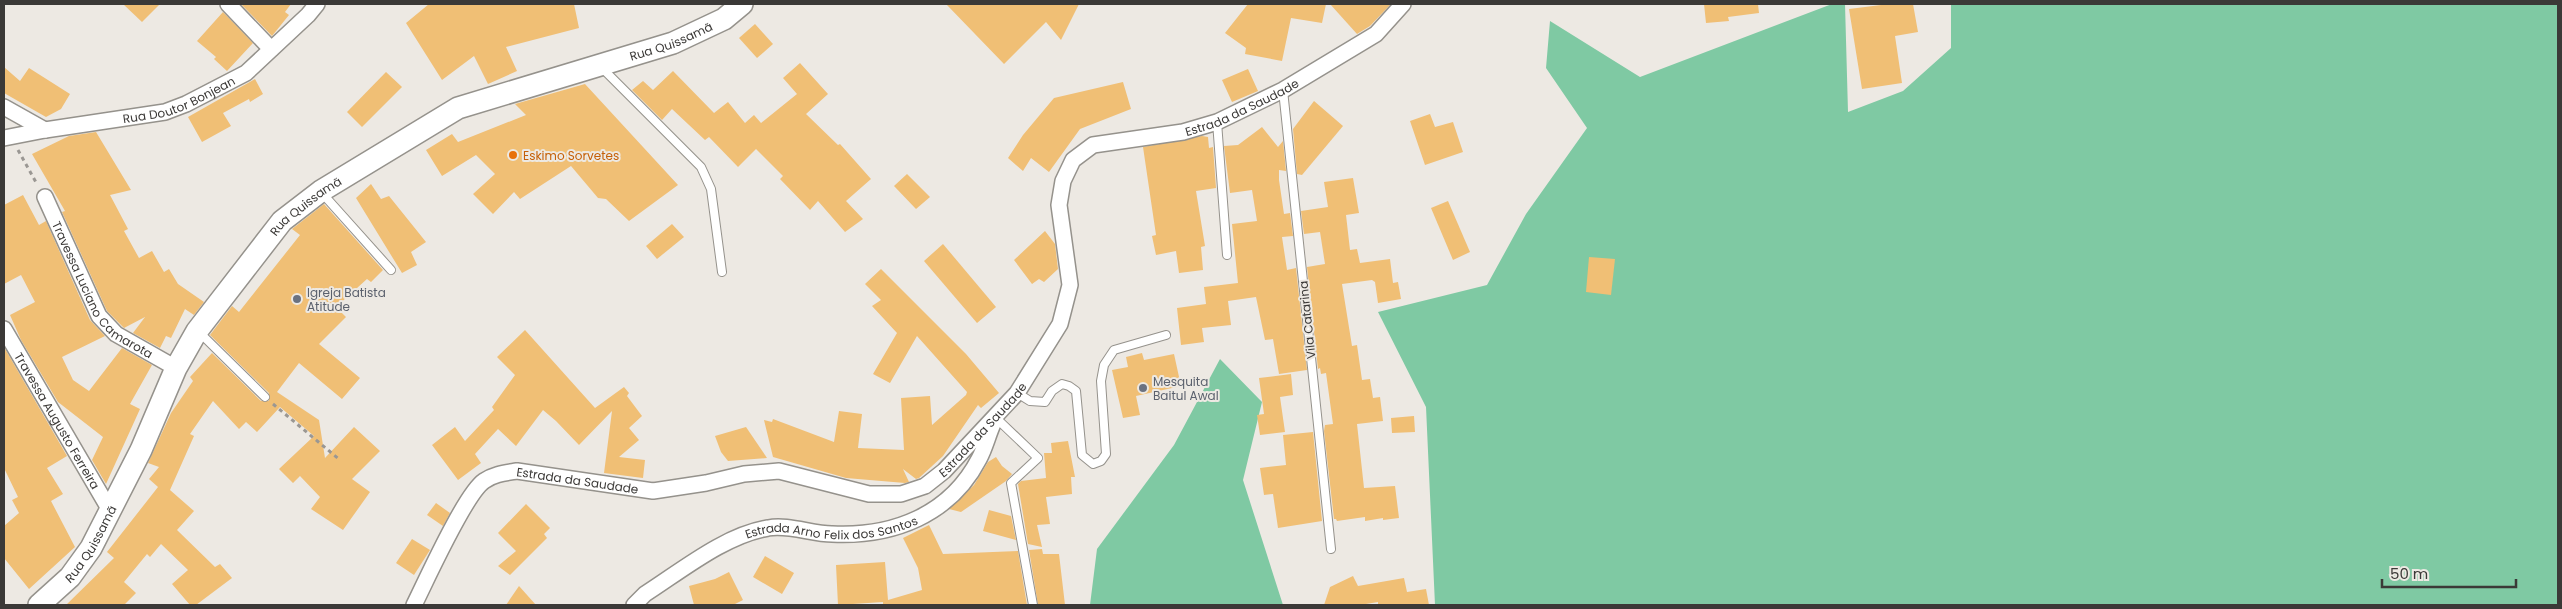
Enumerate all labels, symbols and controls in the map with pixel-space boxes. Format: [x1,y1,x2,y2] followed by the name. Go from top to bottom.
[627,17,715,64] street label: Rua Quissamã
[122,72,238,127] street label: Rua Doutor Bonjean
[1183,74,1302,139] street label: Estrada da Saudade
[523,147,619,164] place label: Eskimo Sorvetes
[507,149,519,161] marker: Eskimo Sorvetes
[265,172,344,239] street label: Rua Quissamã
[49,218,156,362] street label: Travessa Luciano Camarota
[1294,280,1320,360] street label: Vila Catarina
[307,284,386,315] place label: Igreja Batista Atitude
[291,293,303,305] marker: Igreja Batista Atitude
[11,349,104,492] street label: Travessa Augusto Ferreira
[1153,373,1219,404] place label: Mesquita Baitul Awal
[935,379,1030,481] street label: Estrada da Saudade
[1137,382,1149,394] marker: Mesquita Baitul Awal
[515,463,640,497] street label: Estrada da Saudade
[61,502,120,586] street label: Rua Quissamã
[742,511,920,543] street label: Estrada Arno Felix dos Santos
[2382,556,2516,588] scale bar
[2390,563,2428,584] text: 50 m

